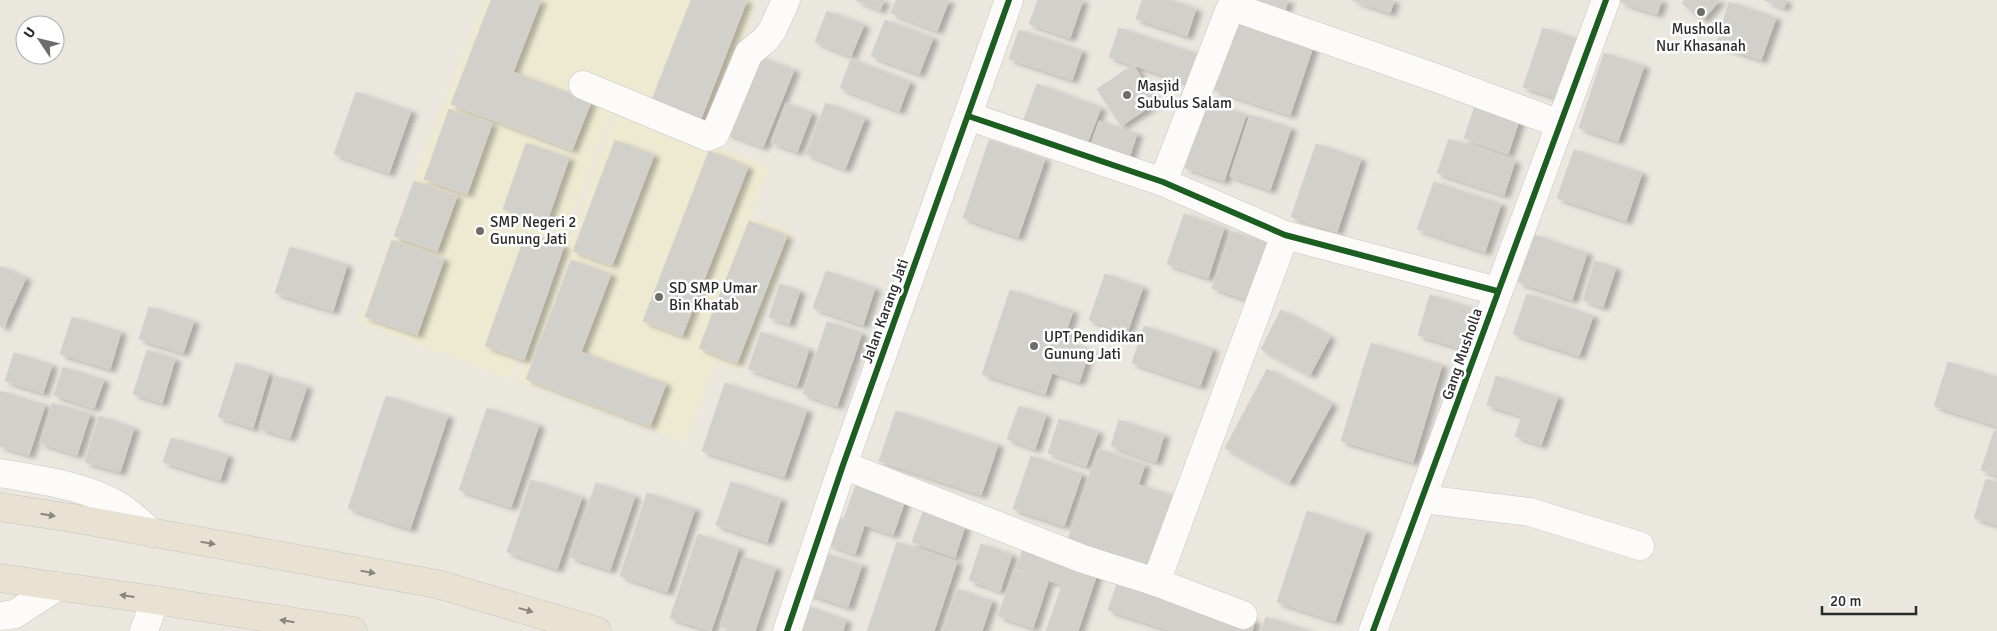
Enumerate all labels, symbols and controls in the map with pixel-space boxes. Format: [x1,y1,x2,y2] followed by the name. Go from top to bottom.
[1695,6,1707,18] marker: Musholla Nur Khasanah
[15,15,65,65] north arrow
[1656,20,1746,55] place label: Musholla Nur Khasanah
[20,24,39,42] text: U
[1137,77,1232,112] place label: Masjid Subulus Salam
[1121,89,1133,101] marker: Masjid Subulus Salam
[490,213,576,248] place label: SMP Negeri 2 Gunung Jati
[474,225,486,237] marker: SMP Negeri 2 Gunung Jati
[858,256,912,366] street label: Jalan Karang Jati
[669,279,758,314] place label: SD SMP Umar Bin Khatab
[653,291,665,303] marker: SD SMP Umar Bin Khatab
[1438,306,1486,402] street label: Gang Musholla
[1044,328,1144,363] place label: UPT Pendidikan Gunung Jati
[1028,340,1040,352] marker: UPT Pendidikan Gunung Jati
[41,511,57,519] one-way arrow
[201,540,217,548] one-way arrow
[360,568,376,576] one-way arrow
[1822,584,1916,616] scale bar
[119,591,135,599] one-way arrow
[1830,592,1861,610] text: 20 m
[518,606,533,614] one-way arrow
[279,616,295,624] one-way arrow

